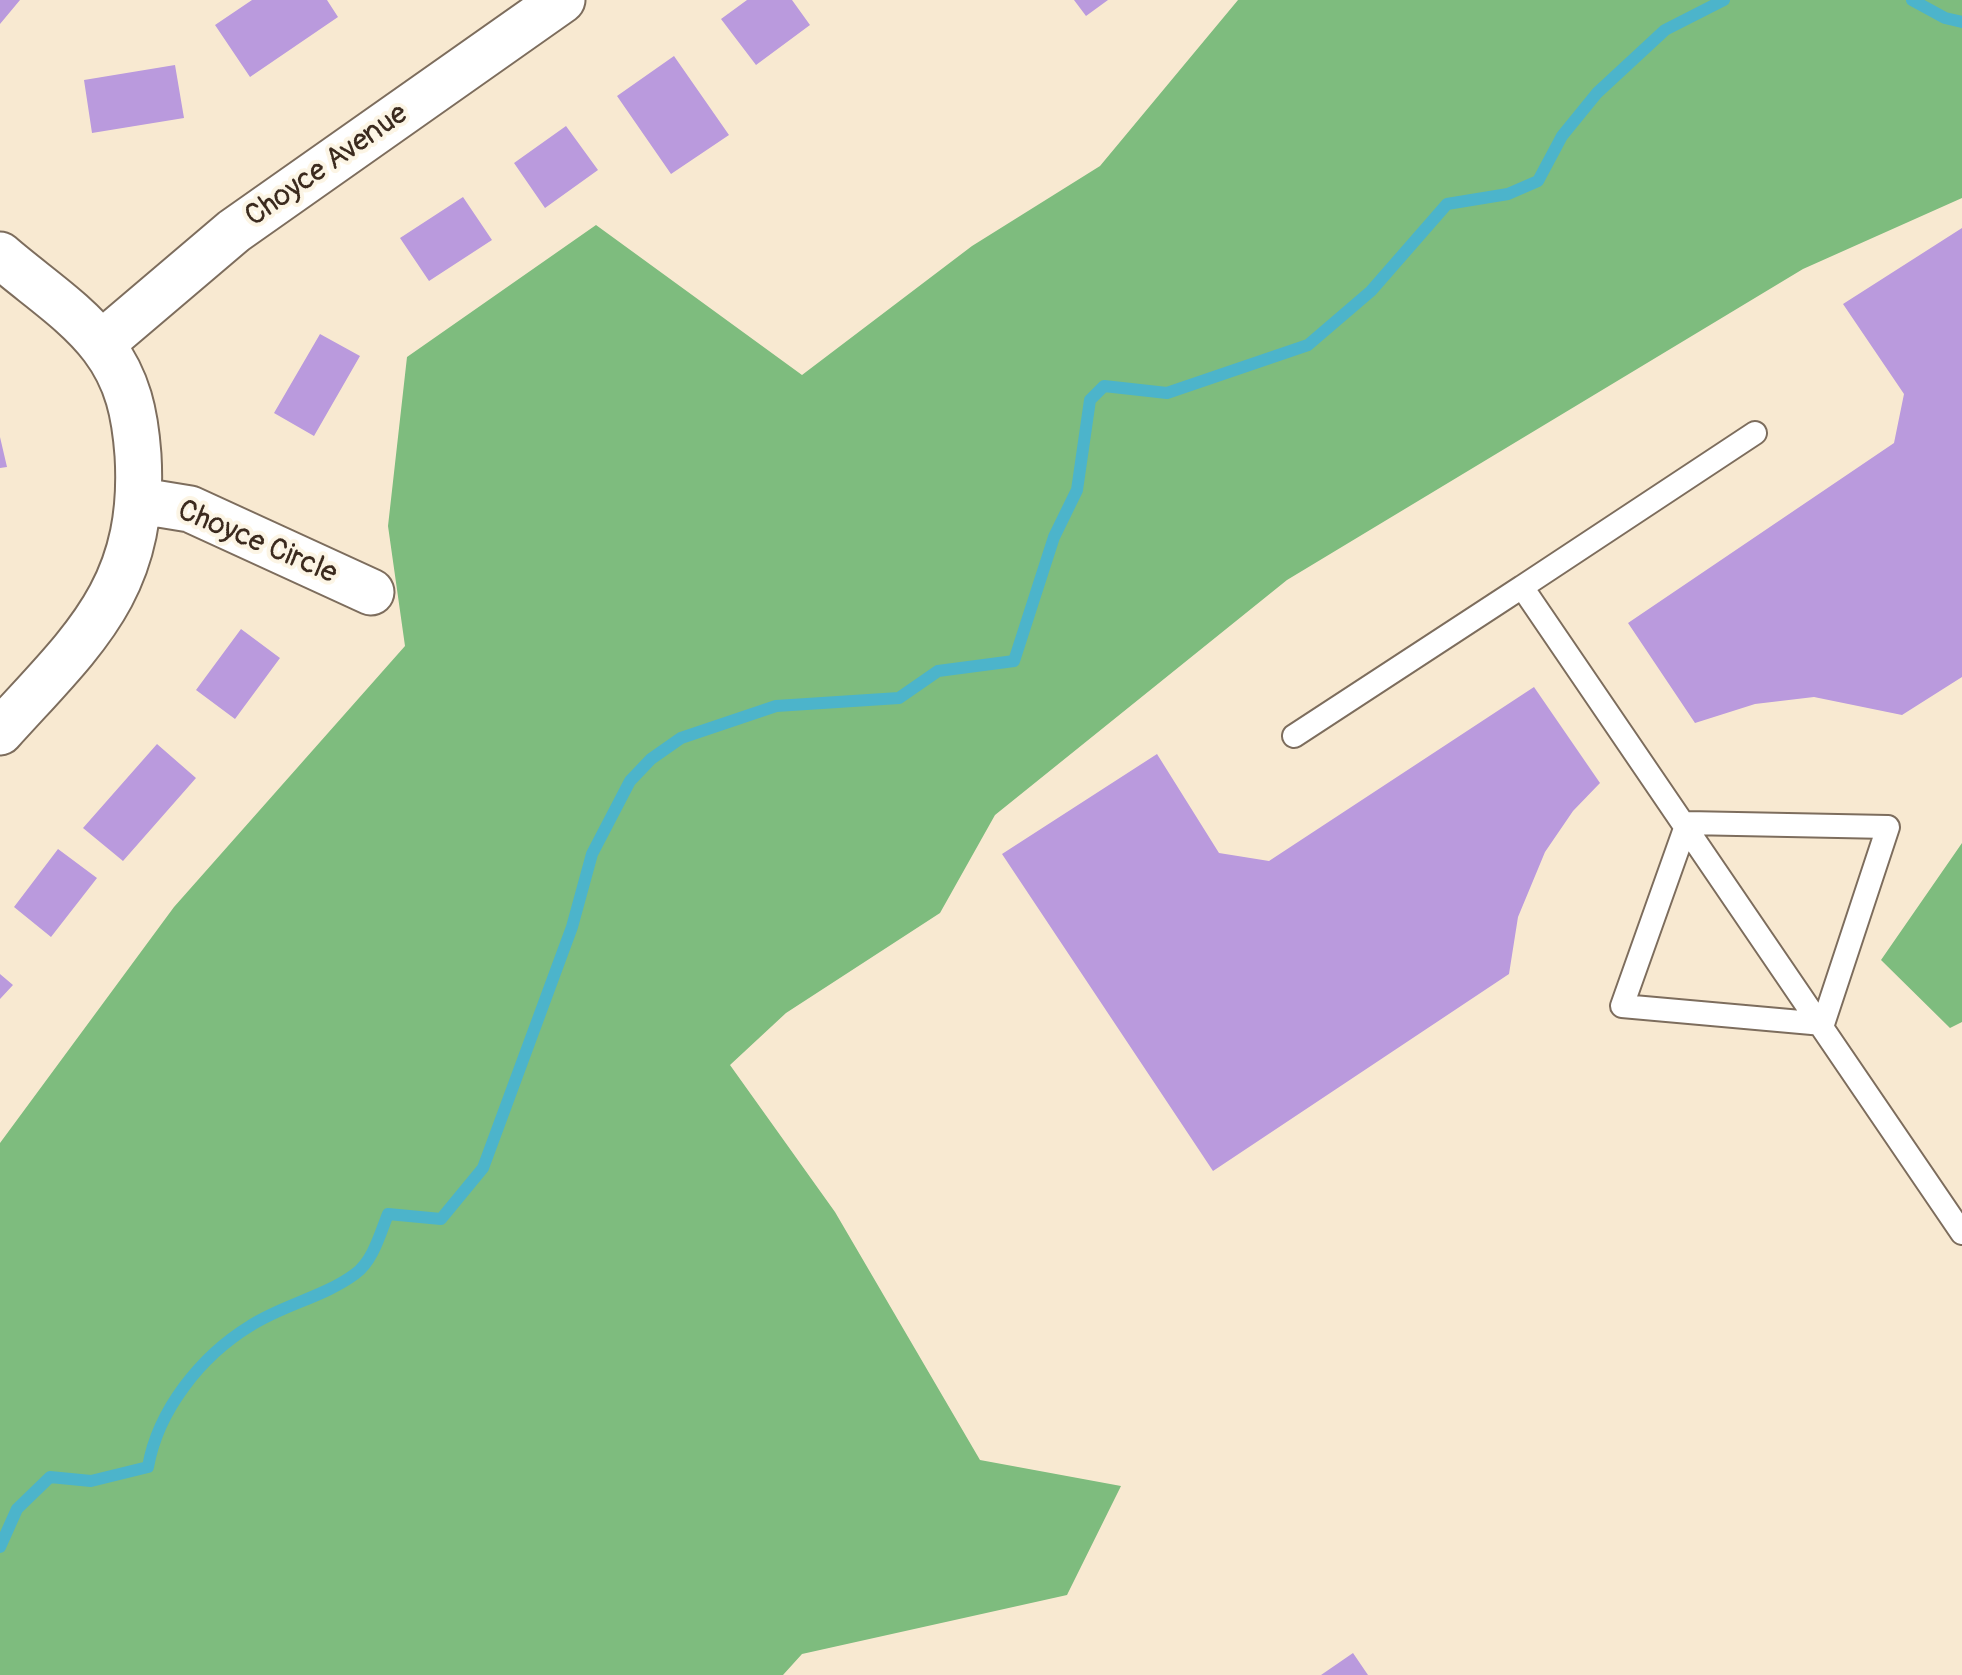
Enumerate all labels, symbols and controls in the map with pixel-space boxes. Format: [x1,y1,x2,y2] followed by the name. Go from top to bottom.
[239,97,415,235] street label: Choyce Avenue
[172,493,342,593] street label: Choyce Circle

